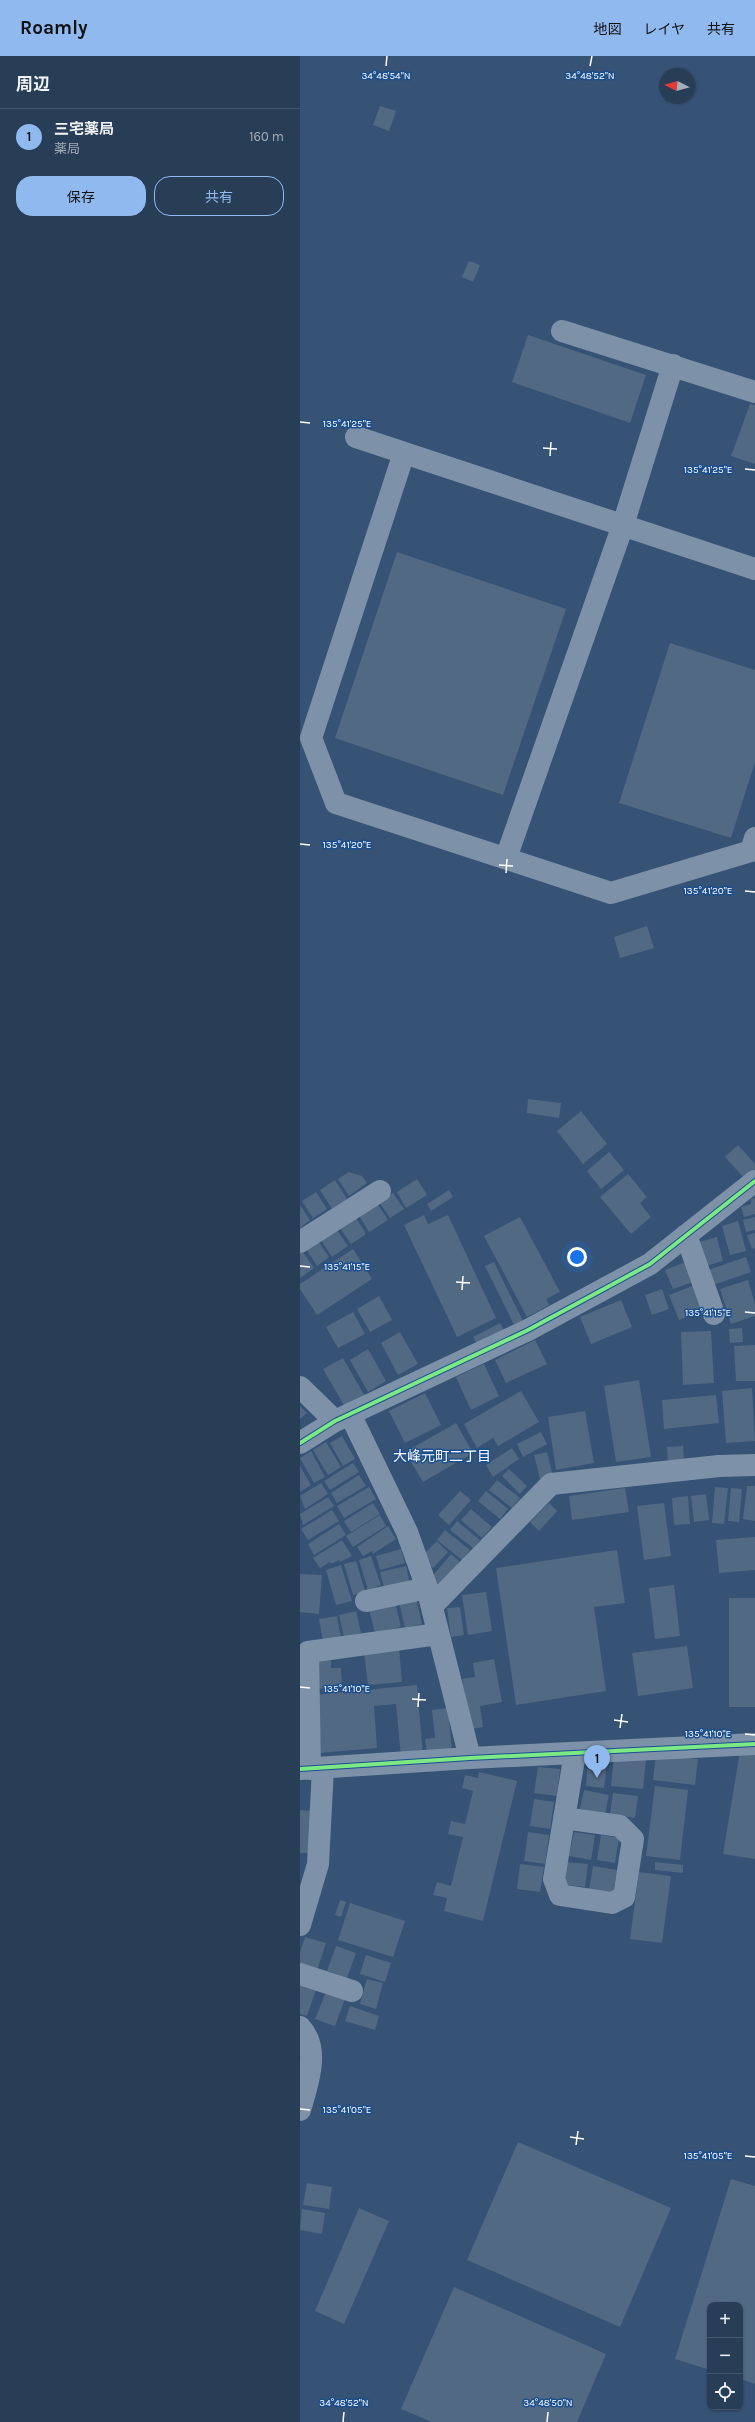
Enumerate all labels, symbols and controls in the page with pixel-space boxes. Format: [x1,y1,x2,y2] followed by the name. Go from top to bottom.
[20,17,87,39] text: Roamly
[593,21,621,38] text: 地図
[643,21,685,38] text: レイヤ
[707,21,735,38] text: 共有
[659,68,695,104] north arrow
[361,70,411,82] text: 34°48'54"N
[565,70,615,82] text: 34°48'52"N
[16,74,50,94] text: 周辺
[54,120,114,138] text: 三宅薬局
[27,129,31,144] text: 1
[249,129,284,144] text: 160 m
[54,141,80,156] text: 薬局
[16,176,146,216] button: 保存
[154,176,284,216] button: 共有
[323,418,371,430] text: 135°41'25"E
[684,464,732,476] text: 135°41'25"E
[323,839,371,851] text: 135°41'20"E
[684,885,732,897] text: 135°41'20"E
[567,1247,587,1267] your location
[324,1261,370,1273] text: 135°41'15"E
[685,1307,731,1319] text: 135°41'15"E
[393,1448,491,1465] district label: 大峰元町二丁目
[324,1683,370,1695] text: 135°41'10"E
[685,1728,731,1740] text: 135°41'10"E
[584,1745,610,1778] pin: 1
[323,2104,371,2116] text: 135°41'05"E
[684,2150,732,2162] text: 135°41'05"E
[707,2302,743,2410] map controls
[707,2302,743,2338] button: +
[707,2338,743,2374] button: −
[707,2374,743,2410] button: locate
[319,2397,369,2409] text: 34°48'52"N
[523,2397,573,2409] text: 34°48'50"N

